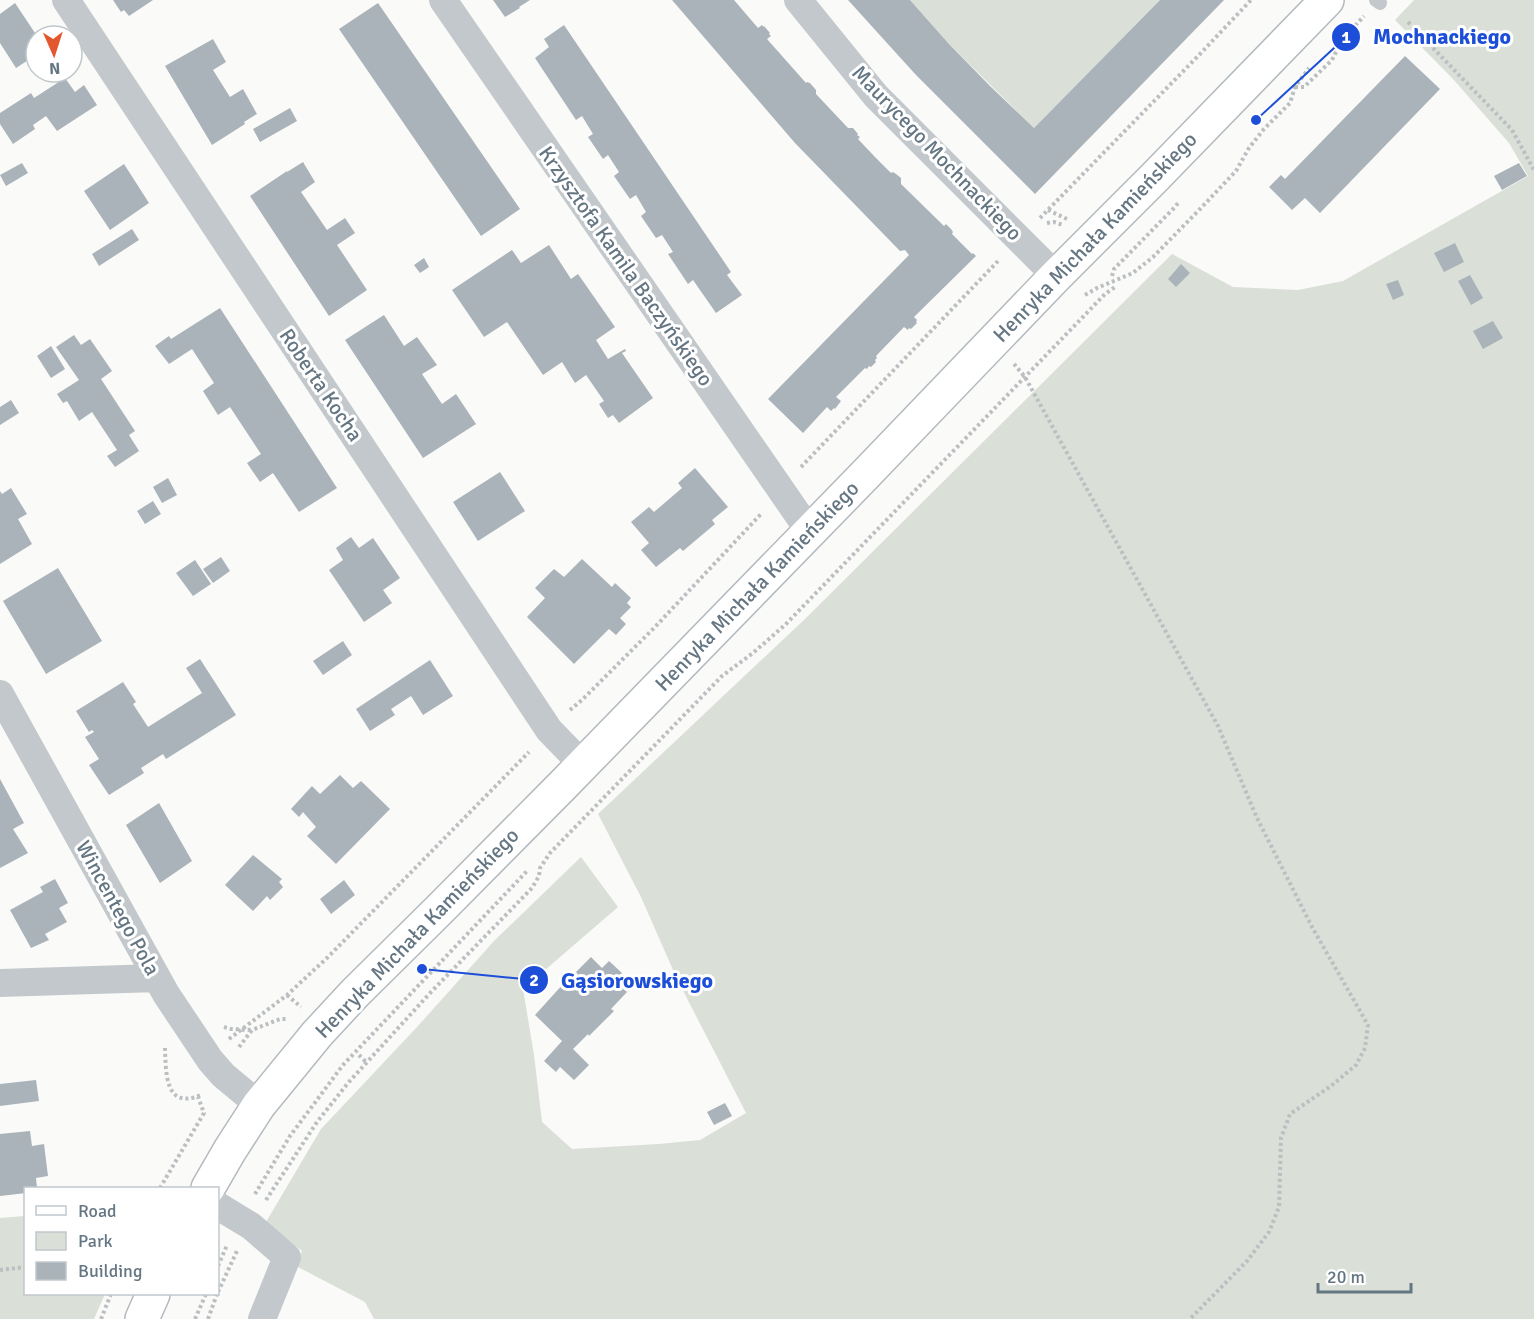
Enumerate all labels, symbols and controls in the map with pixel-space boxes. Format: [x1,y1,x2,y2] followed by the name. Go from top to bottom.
[1331,17,1523,57] callout: Mochnackiego
[1373,23,1511,50] text: Mochnackiego
[24,24,84,84] north arrow
[1341,26,1351,48] text: 1
[49,58,61,78] text: N
[847,60,1027,246] street label: Maurycego Mochnackiego
[988,126,1202,348] street label: Henryka Michała Kamieńskiego
[533,141,719,391] street label: Krzysztofa Kamila Baczyńskiego
[274,324,368,446] street label: Roberta Kocha
[650,475,864,697] street label: Henryka Michała Kamieńskiego
[310,822,524,1044] street label: Henryka Michała Kamieńskiego
[70,836,166,980] street label: Wincentego Pola
[519,960,725,1000] callout: Gąsiorowskiego
[561,967,713,994] text: Gąsiorowskiego
[529,969,539,991] text: 2
[24,1187,219,1295] legend
[78,1200,117,1222] text: Road
[78,1230,113,1252] text: Park
[1318,1256,1411,1294] scale bar
[78,1260,142,1282] text: Building
[1327,1266,1365,1288] text: 20 m

